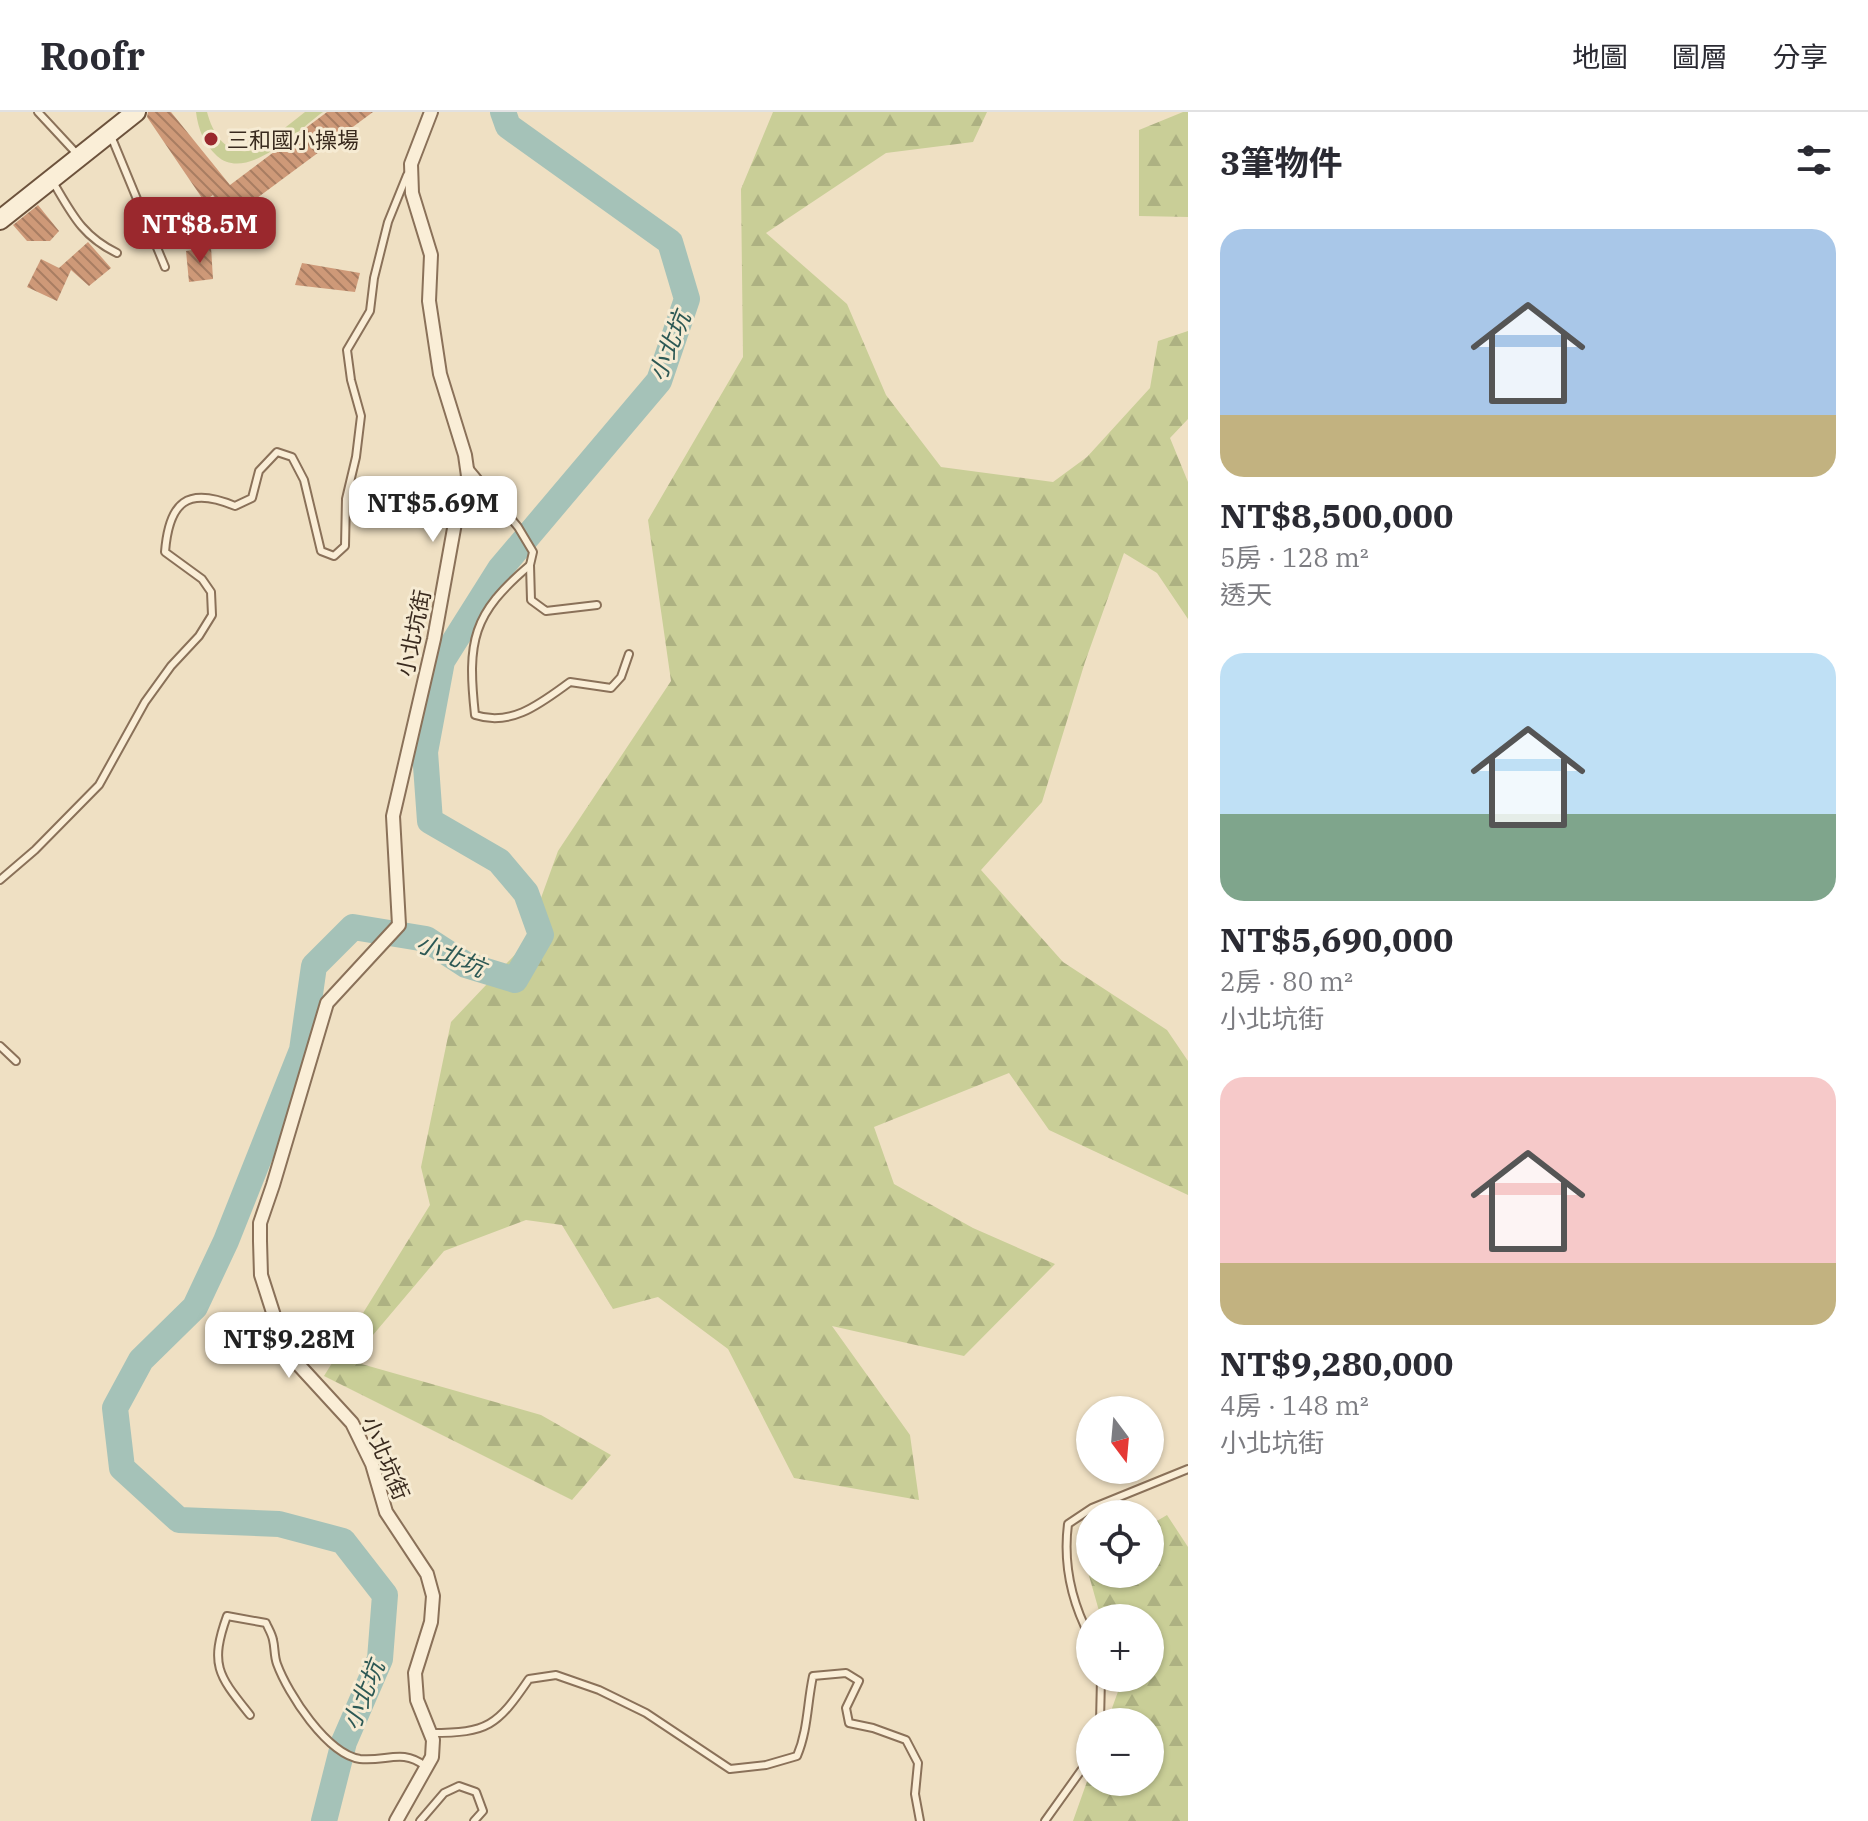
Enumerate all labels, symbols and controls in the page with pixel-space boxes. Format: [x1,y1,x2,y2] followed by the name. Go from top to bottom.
[40,31,145,80] text: Roofr
[1572,38,1628,75] text: 地圖
[1672,38,1728,75] text: 圖層
[1772,38,1828,75] text: 分享
[227,125,359,154] place label: 三和國小操場
[202,130,220,148] marker: 三和國小操場
[1792,138,1836,182] icon: filters
[1220,140,1342,184] text: 3筆物件
[126,197,274,265] pin: NT$8.5M
[142,206,258,240] text: NT$8.5M
[1456,281,1600,425] icon: home
[641,304,698,385] water label: 小北坑
[350,476,516,544] pin: NT$5.69M
[367,485,499,519] text: NT$5.69M
[1220,493,1453,537] text: NT$8,500,000
[1220,540,1369,574] text: 5房 · 128 m²
[1220,577,1272,611] text: 透天
[390,587,436,679] street label: 小北坑街
[1456,705,1600,849] icon: home
[1220,917,1453,961] text: NT$5,690,000
[412,926,493,985] water label: 小北坑
[1220,964,1353,998] text: 2房 · 80 m²
[1220,1001,1324,1035] text: 小北坑街
[1456,1129,1600,1273] icon: home
[206,1312,372,1380] pin: NT$9.28M
[223,1321,355,1355] text: NT$9.28M
[1220,1341,1453,1385] text: NT$9,280,000
[1220,1388,1369,1422] text: 4房 · 148 m²
[1076,1396,1164,1484] north arrow
[1076,1396,1164,1796] map controls
[355,1412,417,1504] street label: 小北坑街
[1220,1425,1324,1459] text: 小北坑街
[1076,1500,1164,1588] button: locate
[1076,1604,1164,1692] button: +
[335,1653,392,1734] water label: 小北坑
[1076,1708,1164,1796] button: −

